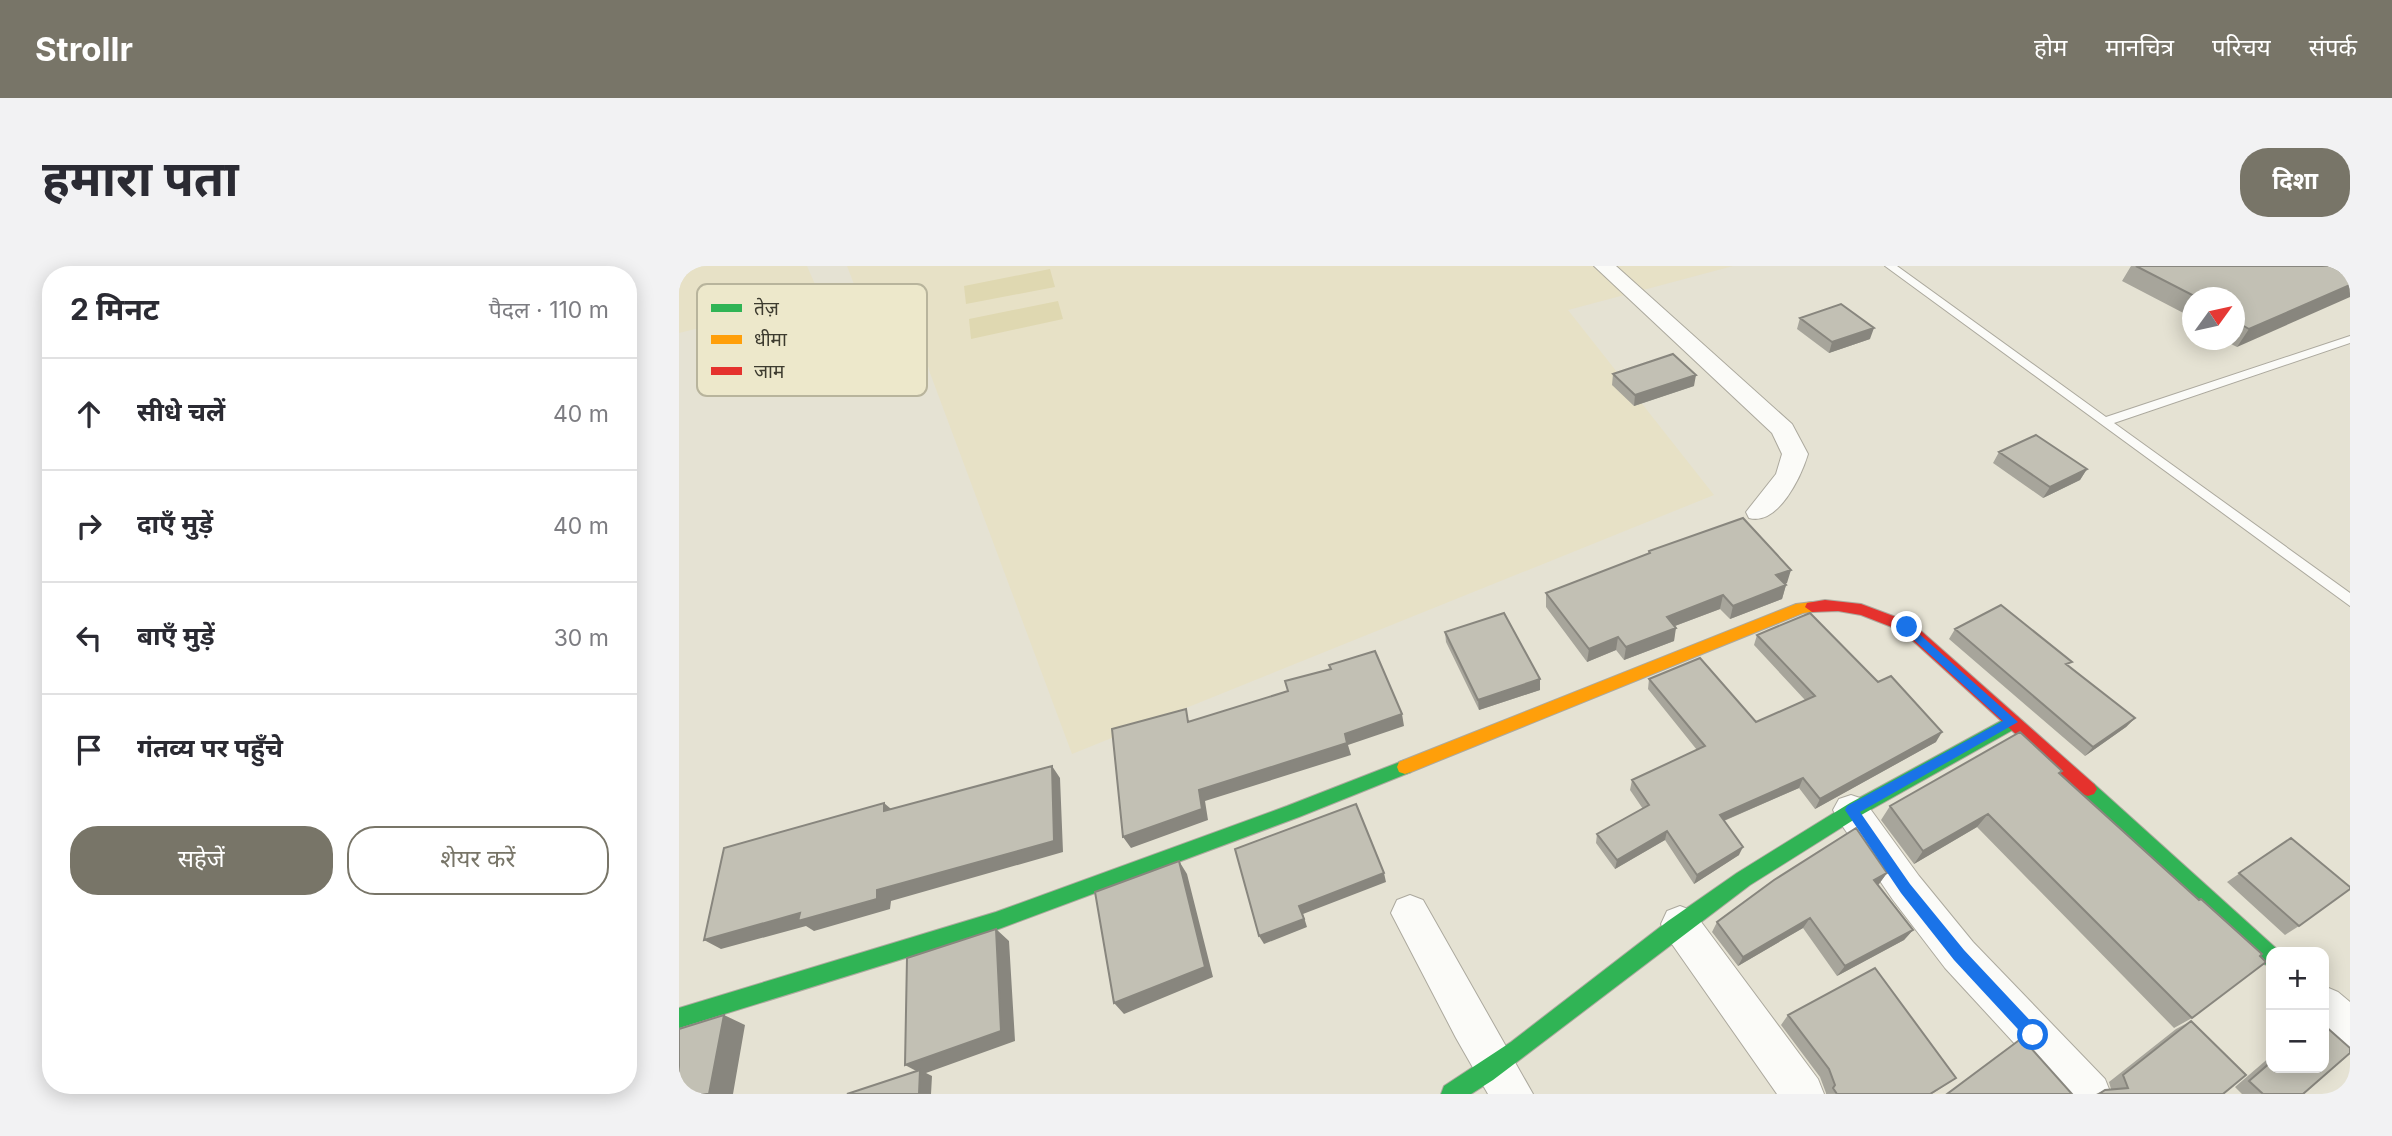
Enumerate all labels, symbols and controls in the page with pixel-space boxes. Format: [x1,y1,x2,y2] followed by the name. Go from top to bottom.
[35,29,133,69] text: Strollr
[2034,33,2067,62] text: होम
[2105,33,2174,62] text: मानचित्र
[2212,33,2271,62] text: परिचय
[2309,33,2357,62] text: संपर्क
[2240,148,2350,217] button: दिशा
[42,149,239,208] text: हमारा पता
[697,284,927,396] legend
[2182,287,2245,350] north arrow
[70,291,159,327] text: 2 मिनट
[489,296,609,324] text: पैदल · 110 m
[754,297,780,320] text: तेज़
[754,328,788,351] text: धीमा
[754,360,785,383] text: जाम
[70,395,108,433] icon: ahead
[137,396,225,427] text: सीधे चलें
[553,400,609,428] text: 40 m
[70,507,108,545] icon: right
[137,508,213,539] text: दाएँ मुड़ें
[553,512,609,540] text: 40 m
[1891,611,1922,642] route end
[70,619,108,657] icon: left
[137,620,214,651] text: बाएँ मुड़ें
[554,624,609,652] text: 30 m
[70,731,108,769] icon: arrive
[137,732,283,763] text: गंतव्य पर पहुँचे
[70,826,333,895] button: सहेजें
[347,826,609,895] button: शेयर करें
[2266,947,2329,1073] map controls
[2266,947,2329,1010] button: +
[2266,1010,2329,1073] button: −
[2017,1019,2048,1050] route start

